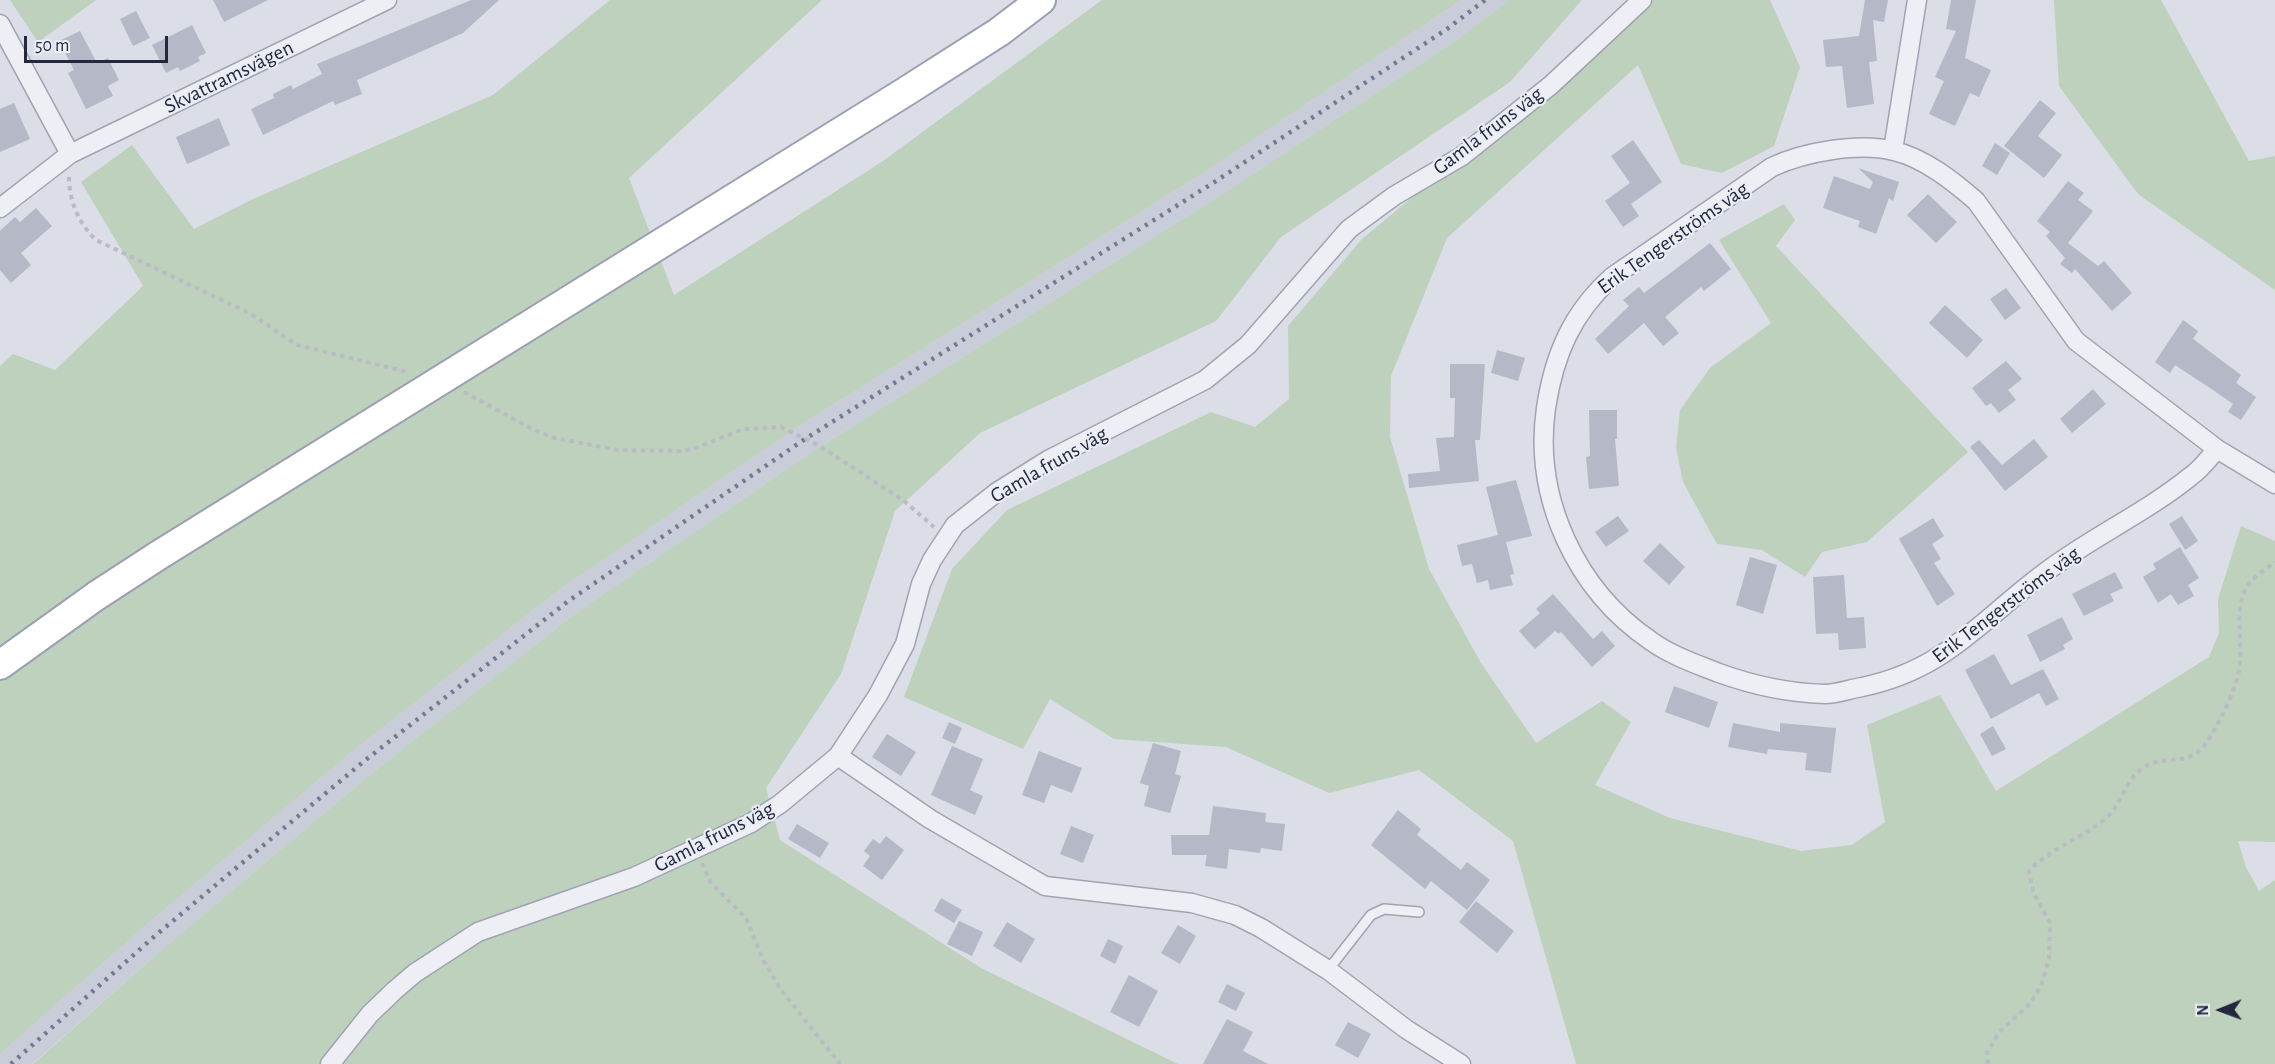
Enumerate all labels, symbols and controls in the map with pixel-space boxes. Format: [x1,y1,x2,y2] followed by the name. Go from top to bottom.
[27,24,171,62] scale bar
[160,35,298,119] street label: Skvattramsvägen
[35,37,69,55] text: 50 m
[1428,81,1548,181] street label: Gamla fruns väg
[1593,176,1753,300] street label: Erik Tengerströms väg
[986,421,1112,509] street label: Gamla fruns väg
[1927,541,2085,669] street label: Erik Tengerströms väg
[650,796,778,878] street label: Gamla fruns väg
[2191,980,2251,1040] north arrow
[2195,1005,2211,1016] text: N

